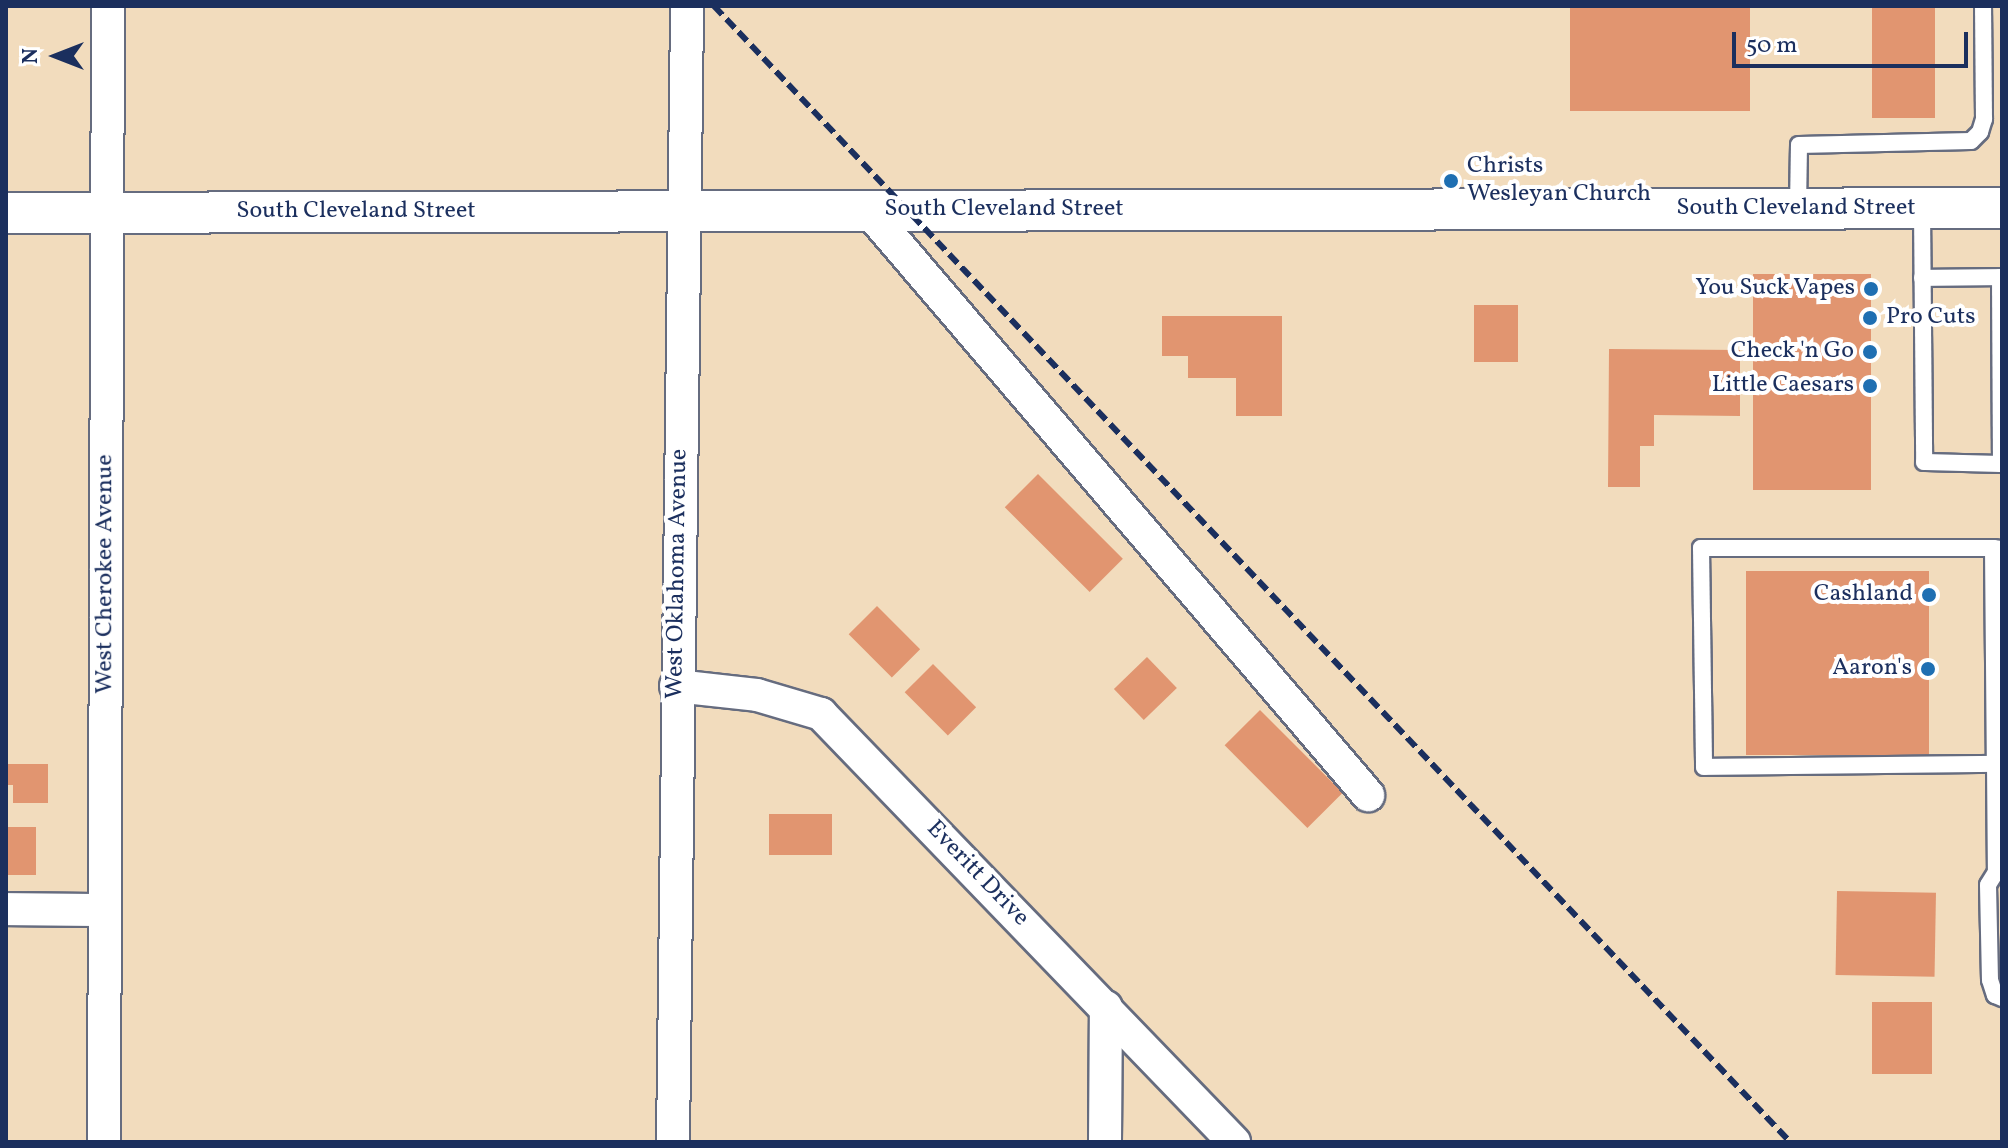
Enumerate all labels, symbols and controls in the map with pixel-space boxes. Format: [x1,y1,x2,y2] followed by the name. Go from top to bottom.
[16,16,96,96] north arrow
[1736,16,1972,66] scale bar
[1746,29,1798,63] text: 50 m
[16,48,47,64] text: N
[1467,153,1651,209] place label: Christs Wesleyan Church
[1442,172,1460,190] marker: Christs Wesleyan Church
[1676,195,1916,223] street label: South Cleveland Street
[884,196,1124,224] street label: South Cleveland Street
[236,198,476,226] street label: South Cleveland Street
[1694,275,1855,303] place label: You Suck Vapes
[1862,280,1880,298] marker: You Suck Vapes
[1886,304,1975,332] place label: Pro Cuts
[1861,309,1879,327] marker: Pro Cuts
[1731,338,1854,366] place label: Check 'n Go
[1861,343,1879,361] marker: Check 'n Go
[1712,372,1854,400] place label: Little Caesars
[1861,377,1879,395] marker: Little Caesars
[661,449,695,699] street label: West Oklahoma Avenue
[92,454,120,694] street label: West Cherokee Avenue
[1814,581,1913,609] place label: Cashland
[1920,586,1938,604] marker: Cashland
[1832,655,1912,683] place label: Aaron's
[1919,660,1937,678] marker: Aaron's
[920,815,1034,933] street label: Everitt Drive

